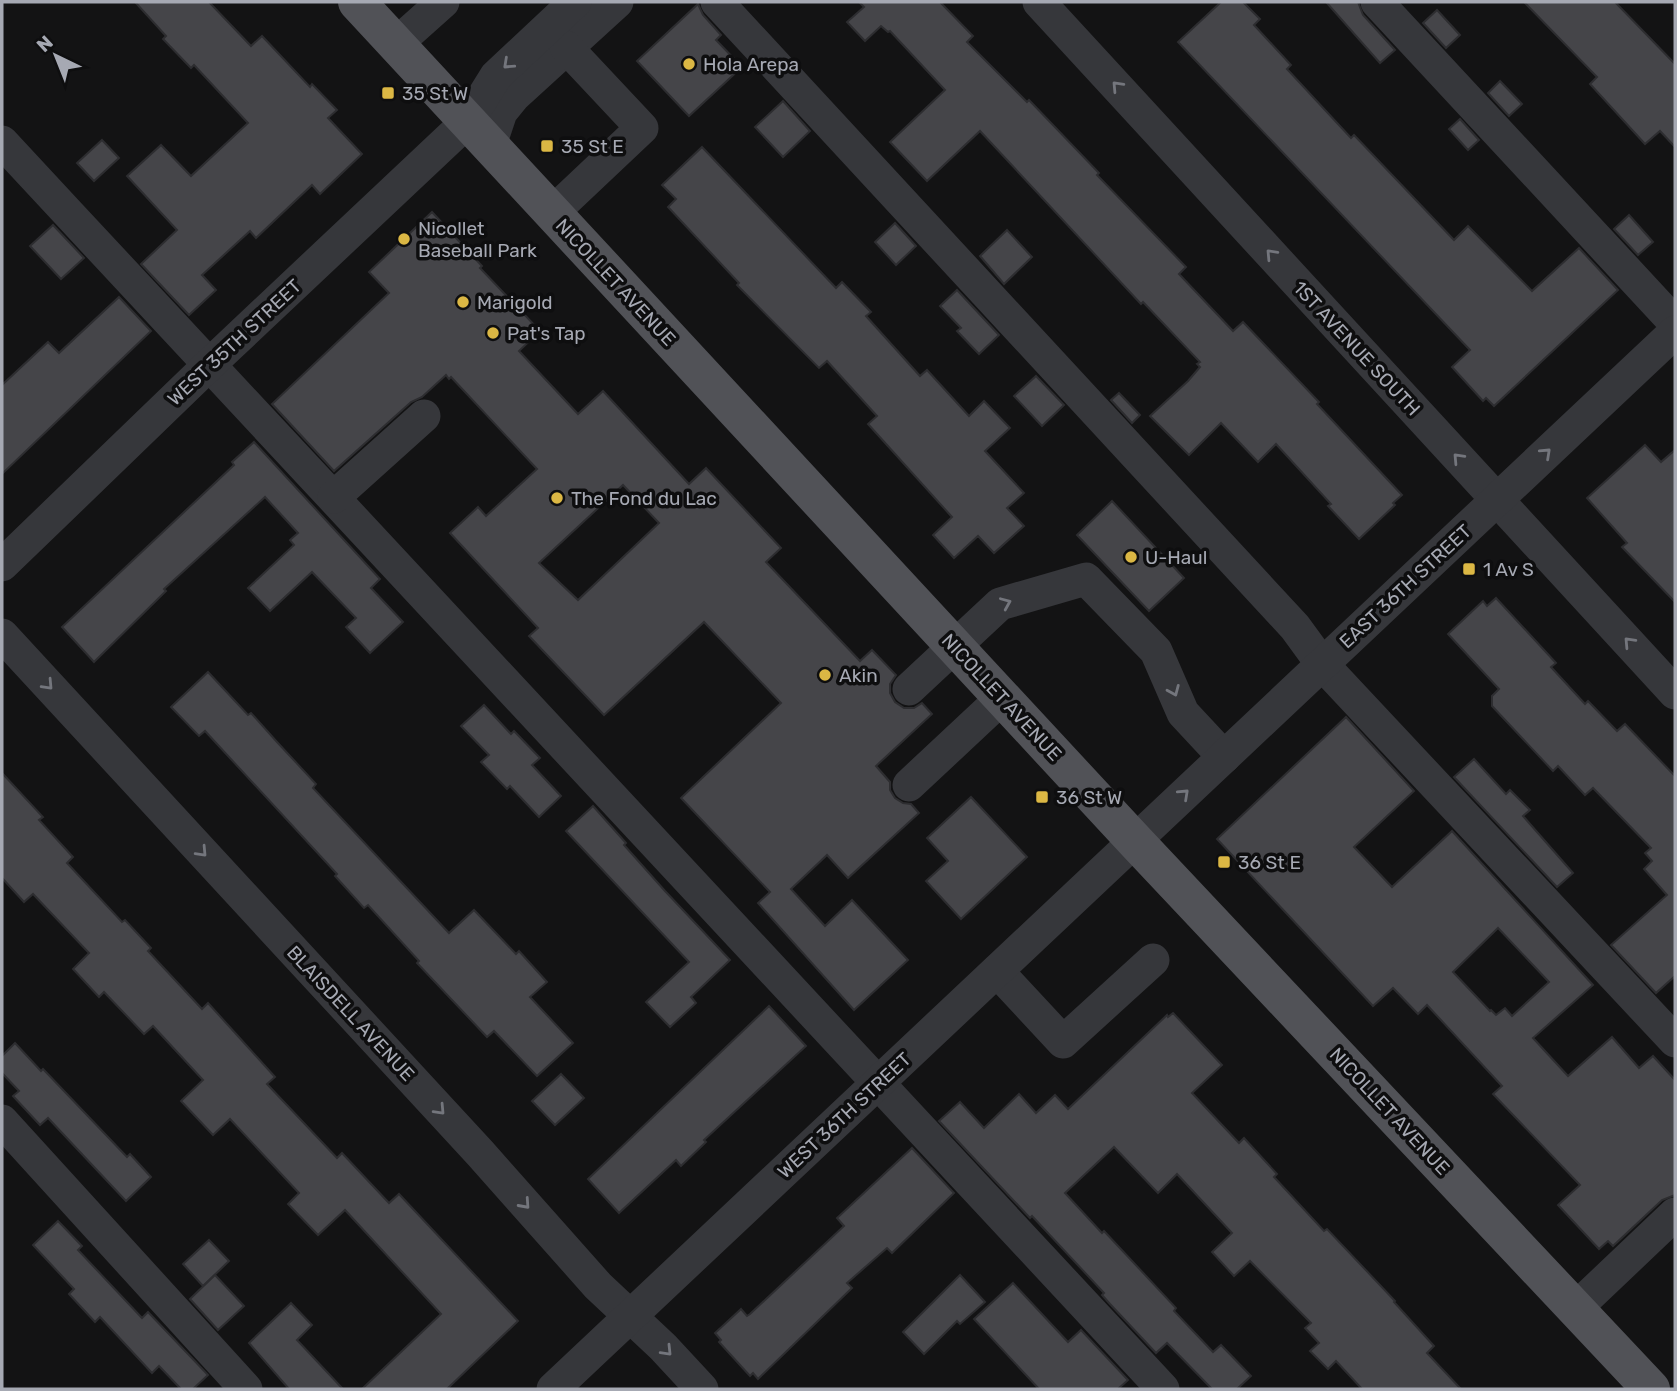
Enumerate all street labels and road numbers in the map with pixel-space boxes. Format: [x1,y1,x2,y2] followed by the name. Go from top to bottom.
[551,214,680,351] street label: NICOLLET AVENUE
[163,274,306,410] street label: WEST 35TH STREET
[1288,276,1425,420] street label: 1ST AVENUE SOUTH
[1335,520,1476,653] street label: EAST 36TH STREET
[937,629,1066,766] street label: NICOLLET AVENUE
[282,941,419,1086] street label: BLAISDELL AVENUE
[1325,1043,1454,1180] street label: NICOLLET AVENUE
[773,1048,916,1183] street label: WEST 36TH STREET

